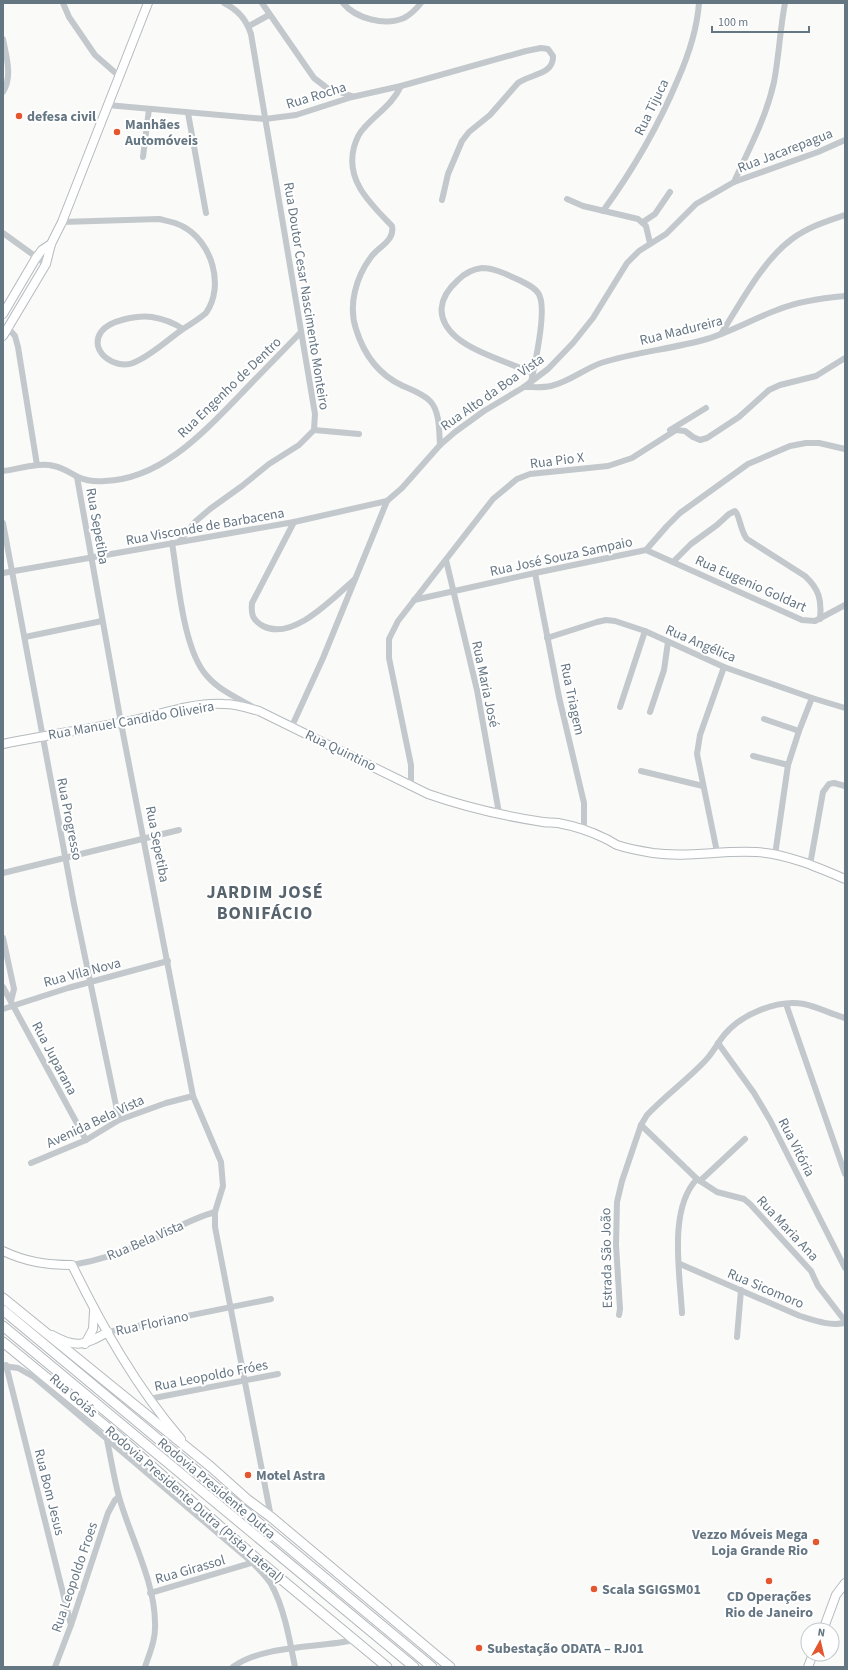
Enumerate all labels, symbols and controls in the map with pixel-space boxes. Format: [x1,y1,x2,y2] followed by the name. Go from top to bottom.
[712,8,809,34] scale bar
[718,14,748,31] text: 100 m
[630,76,674,139] street label: Rua Tijuca
[284,77,349,115] street label: Rua Rocha
[27,107,96,127] place label: defesa civil
[14,111,24,121] marker: defesa civil
[124,115,198,151] place label: Manhães Automóveis
[735,124,836,178] street label: Rua Jacarepagua
[112,127,122,137] marker: Manhães Automóveis
[278,181,334,411] street label: Rua Doutor Cesar Nascimento Monteiro
[638,311,725,351] street label: Rua Madureira
[173,333,286,443] street label: Rua Engenho de Dentro
[437,350,548,436] street label: Rua Alto da Boa Vista
[529,448,585,474] street label: Rua Pio X
[80,486,114,566] street label: Rua Sepetiba
[124,503,286,551] street label: Rua Visconde de Barbacena
[488,532,634,582] street label: Rua José Souza Sampaio
[692,550,810,618] street label: Rua Eugenio Goldart
[662,620,739,668] street label: Rua Angélica
[466,639,504,729] street label: Rua Maria José
[555,661,589,737] street label: Rua Triagem
[47,697,216,745] street label: Rua Manuel Candido Oliveira
[302,725,379,777] street label: Rua Quintino
[51,776,87,862] street label: Rua Progresso
[140,804,174,884] street label: Rua Sepetiba
[206,880,324,926] district label: JARDIM JOSÉ BONIFÁCIO
[41,953,123,993] street label: Rua Vila Nova
[26,1018,82,1099] street label: Rua Juparana
[43,1090,148,1153] street label: Avenida Bela Vista
[773,1115,819,1180] street label: Rua Vitória
[752,1191,823,1266] street label: Rua Maria Ana
[596,1208,618,1308] street label: Estrada São João
[104,1216,187,1266] street label: Rua Bela Vista
[724,1264,807,1314] street label: Rua Sicomoro
[114,1306,191,1341] street label: Rua Floriano
[153,1355,270,1397] street label: Rua Leopoldo Fróes
[45,1369,102,1422] street label: Rua Goiás
[100,1421,288,1588] street label: Rodovia Presidente Dutra (Pista Lateral)
[153,1433,280,1544] street label: Rodovia Presidente Dutra
[29,1447,69,1538] street label: Rua Bom Jesus
[256,1466,325,1486] place label: Motel Astra
[243,1470,253,1480] marker: Motel Astra
[47,1519,103,1635] street label: Rua Leopoldo Froes
[691,1525,808,1561] place label: Vezzo Móveis Mega Loja Grande Rio
[811,1537,821,1547] marker: Vezzo Móveis Mega Loja Grande Rio
[153,1550,228,1589] street label: Rua Girassol
[764,1576,774,1586] marker: CD Operações Rio de Janeiro
[602,1580,701,1600] place label: Scala SGIGSM01
[589,1584,599,1594] marker: Scala SGIGSM01
[725,1587,813,1623] place label: CD Operações Rio de Janeiro
[800,1622,840,1662] north arrow
[817,1625,826,1641] text: N
[487,1639,644,1659] place label: Subestação ODATA – RJ01
[474,1643,484,1653] marker: Subestação ODATA – RJ01

